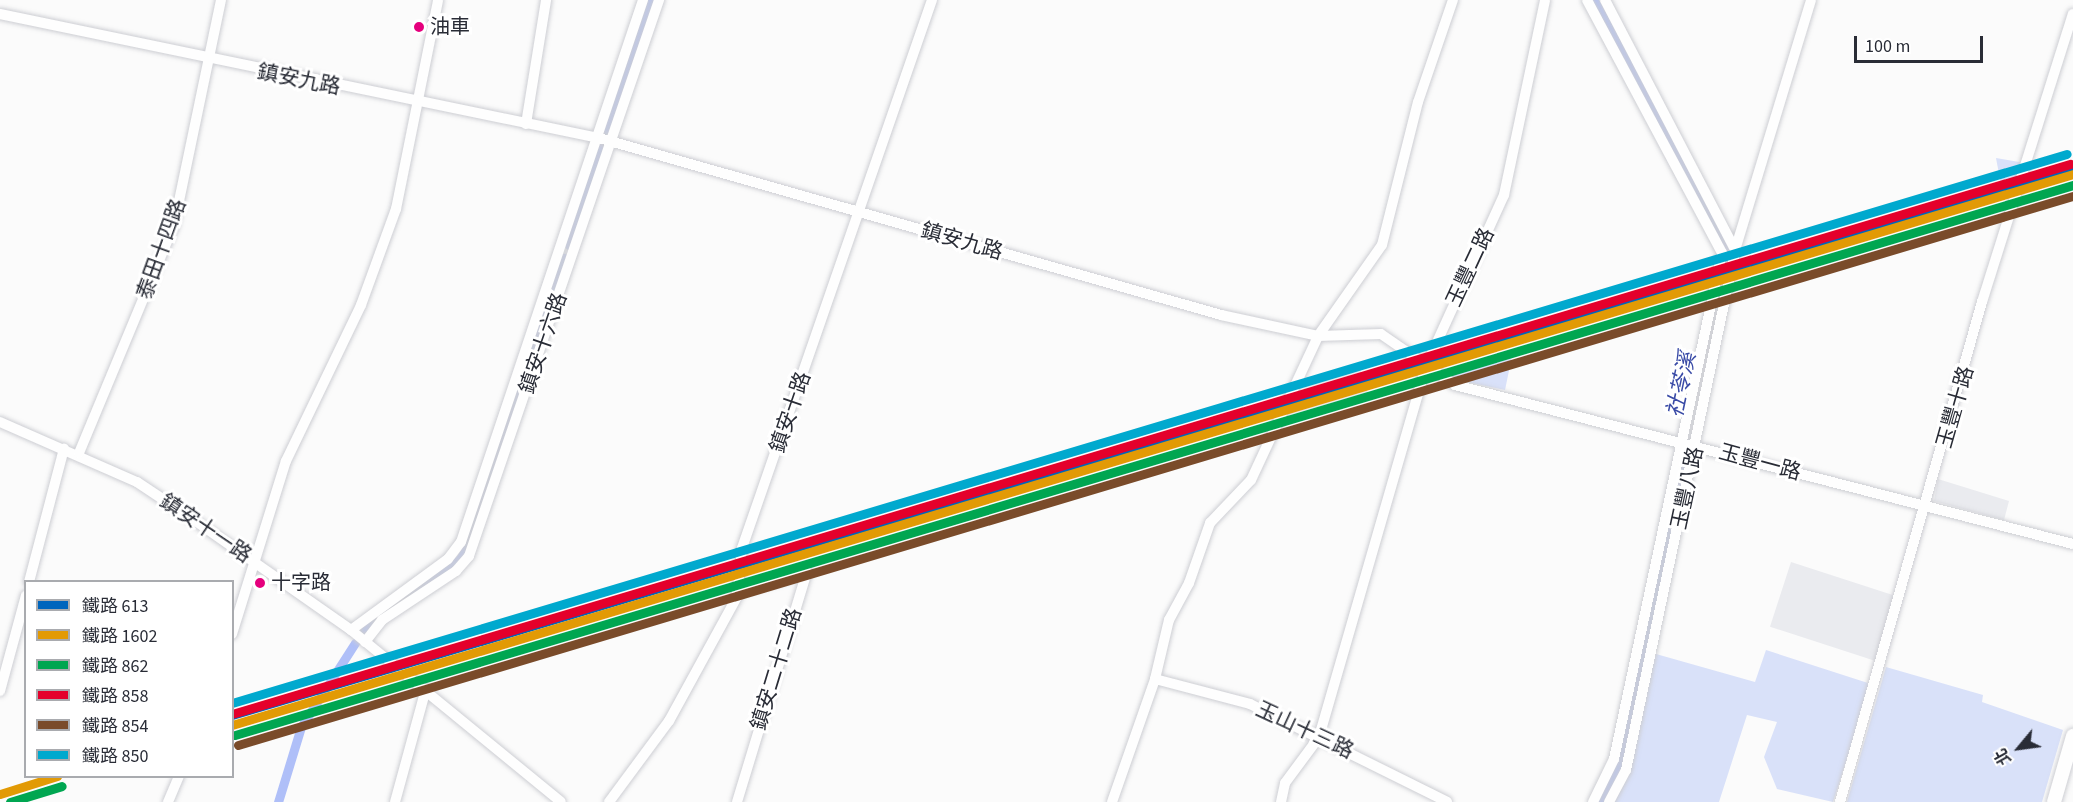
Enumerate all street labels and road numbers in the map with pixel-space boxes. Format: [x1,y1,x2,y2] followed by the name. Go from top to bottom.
[255,59,343,99] street label: 鎮安九路
[131,195,191,303] street label: 泰田十四路
[918,217,1006,265] street label: 鎮安九路
[1441,224,1499,310] street label: 玉豐二路
[514,289,572,397] street label: 鎮安十六路
[1931,363,1979,451] street label: 玉豐十路
[764,368,816,456] street label: 鎮安十路
[1716,439,1804,485] street label: 玉豐一路
[1666,444,1708,532] street label: 玉豐八路
[155,488,257,568] street label: 鎮安十一路
[746,605,806,733] street label: 鎮安二十二路
[1252,696,1358,764] street label: 玉山十三路

